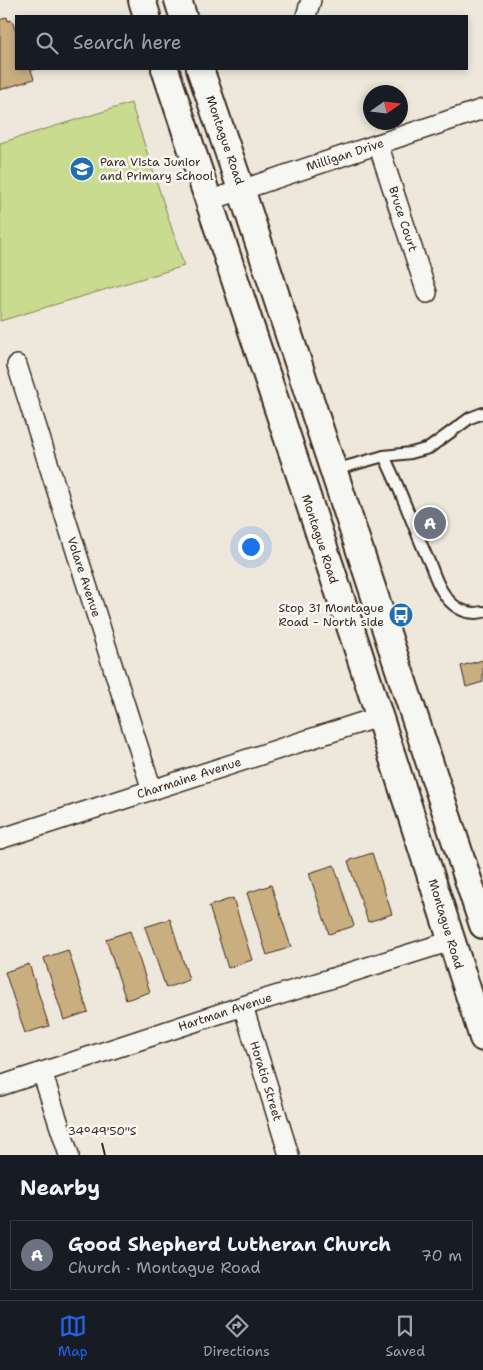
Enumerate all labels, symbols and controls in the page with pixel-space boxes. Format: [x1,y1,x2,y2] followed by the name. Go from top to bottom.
[15,15,468,70] search box
[33,29,61,57] icon: search
[73,30,182,55] text: Search here
[363,85,408,130] north arrow
[202,93,248,187] street label: Montague Road
[304,135,386,175] street label: Milligan Drive
[100,154,214,184] place label: Para Vista Junior and Primary School
[69,156,95,182] school or university icon: Para Vista Junior and Primary School
[385,184,421,254] street label: Bruce Court
[298,492,342,586] street label: Montague Road
[414,504,446,542] pin: A
[238,534,264,560] your location
[63,535,105,619] street label: Volare Avenue
[278,600,384,630] place label: Stop 31 Montague Road - North side
[388,602,414,628] bus stop icon: Stop 31 Montague Road - North side
[135,754,243,802] street label: Charmaine Avenue
[425,877,467,971] street label: Montague Road
[176,989,274,1035] street label: Hartman Avenue
[246,1039,286,1123] street label: Horatio Street
[68,1123,137,1139] text: 34°49'50"S
[20,1174,100,1202] text: Nearby
[68,1232,391,1257] text: Good Shepherd Lutheran Church
[31,1245,43,1266] text: A
[421,1245,462,1266] text: 70 m
[68,1257,261,1278] text: Church · Montague Road
[58,1312,88,1360] tab: Map
[203,1312,270,1360] tab: Directions
[386,1312,425,1360] tab: Saved

